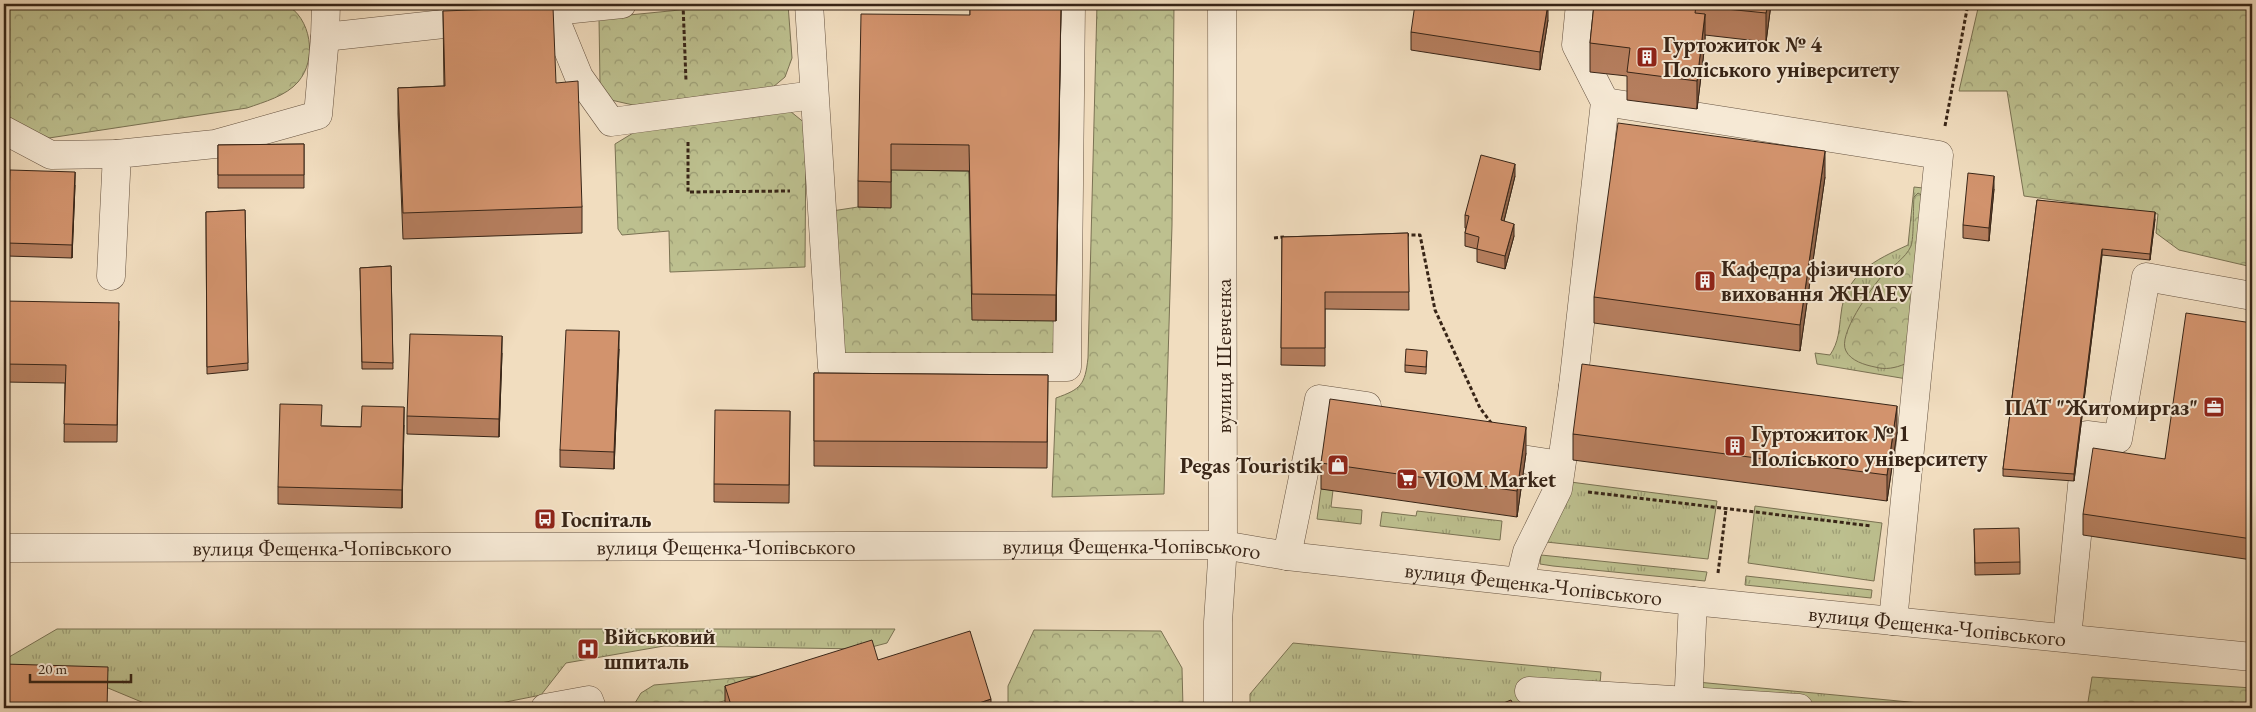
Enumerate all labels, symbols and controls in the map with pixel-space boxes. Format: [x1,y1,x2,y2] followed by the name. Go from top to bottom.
[1663,30,1900,84] place label: Гуртожиток № 4 Поліського університету
[1635,45,1659,69] building icon: Гуртожиток № 4 Поліського університету
[1721,254,1913,308] place label: Кафедра фізичного виховання ЖНАЕУ
[1693,269,1717,293] building icon: Кафедра фізичного виховання ЖНАЕУ
[1209,278,1238,434] street label: вулиця Шевченка
[2005,393,2198,422] place label: ПАТ "Житомиргаз"
[2202,395,2226,419] office icon: ПАТ "Житомиргаз"
[1751,419,1988,473] place label: Гуртожиток № 1 Поліського університету
[1723,434,1747,458] building icon: Гуртожиток № 1 Поліського університету
[1180,451,1323,480] place label: Pegas Touristik
[1326,453,1350,477] shop icon: Pegas Touristik
[1423,465,1557,494] place label: VIOM Market
[1395,467,1419,491] supermarket icon: VIOM Market
[561,505,652,534] place label: Госпіталь
[533,507,557,531] bus stop icon: Госпіталь
[596,531,856,561] street label: вулиця Фещенка-Чопівського
[1002,531,1264,566] street label: вулиця Фещенка-Чопівського
[192,532,452,562] street label: вулиця Фещенка-Чопівського
[1403,555,1664,612] street label: вулиця Фещенка-Чопівського
[1807,598,2068,653] street label: вулиця Фещенка-Чопівського
[604,622,716,676] place label: Військовий шпиталь
[576,637,600,661] hospital icon: Військовий шпиталь
[30,652,131,684] scale bar
[38,659,67,678] text: 20 m

